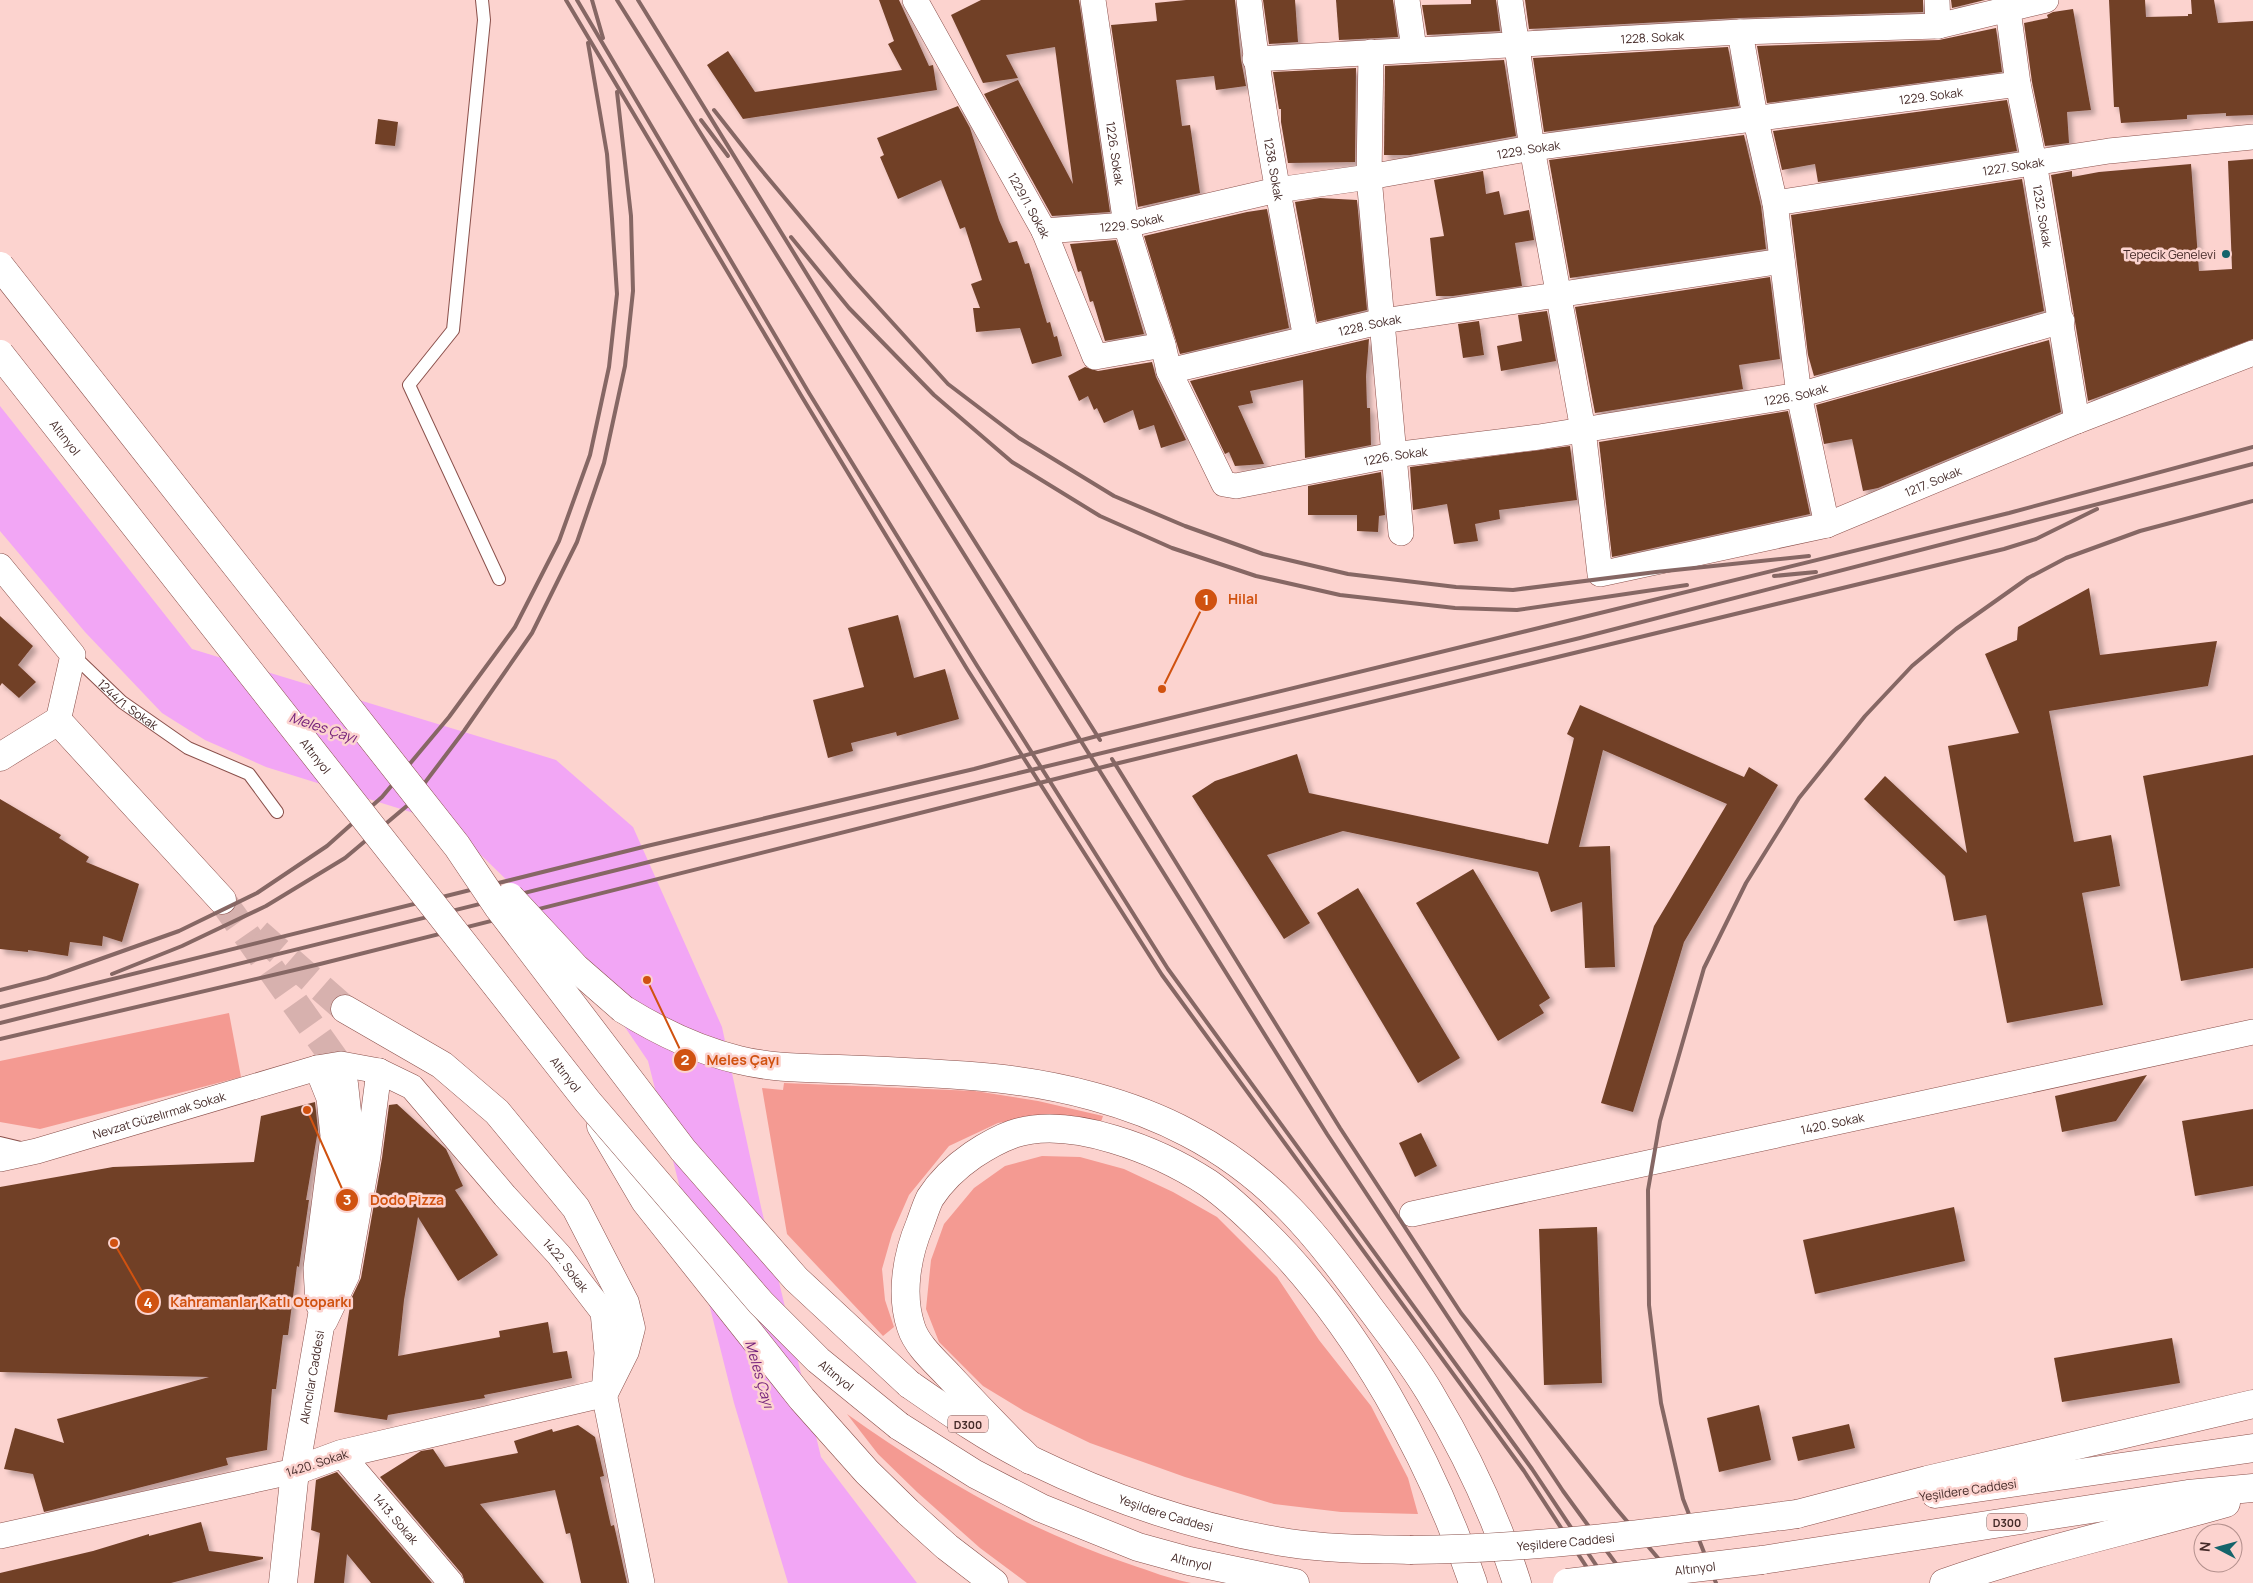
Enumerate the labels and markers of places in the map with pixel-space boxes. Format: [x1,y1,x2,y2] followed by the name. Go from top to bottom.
[2123,246,2216,263] place label: Tepecik Genelevi
[2220,248,2232,260] marker: Tepecik Genelevi
[1193,585,1268,614] callout: Hilal
[672,1045,790,1074] callout: Meles Çayı
[335,1186,454,1215] callout: Dodo Pizza
[136,1288,362,1317] callout: Kahramanlar Katlı Otoparkı

